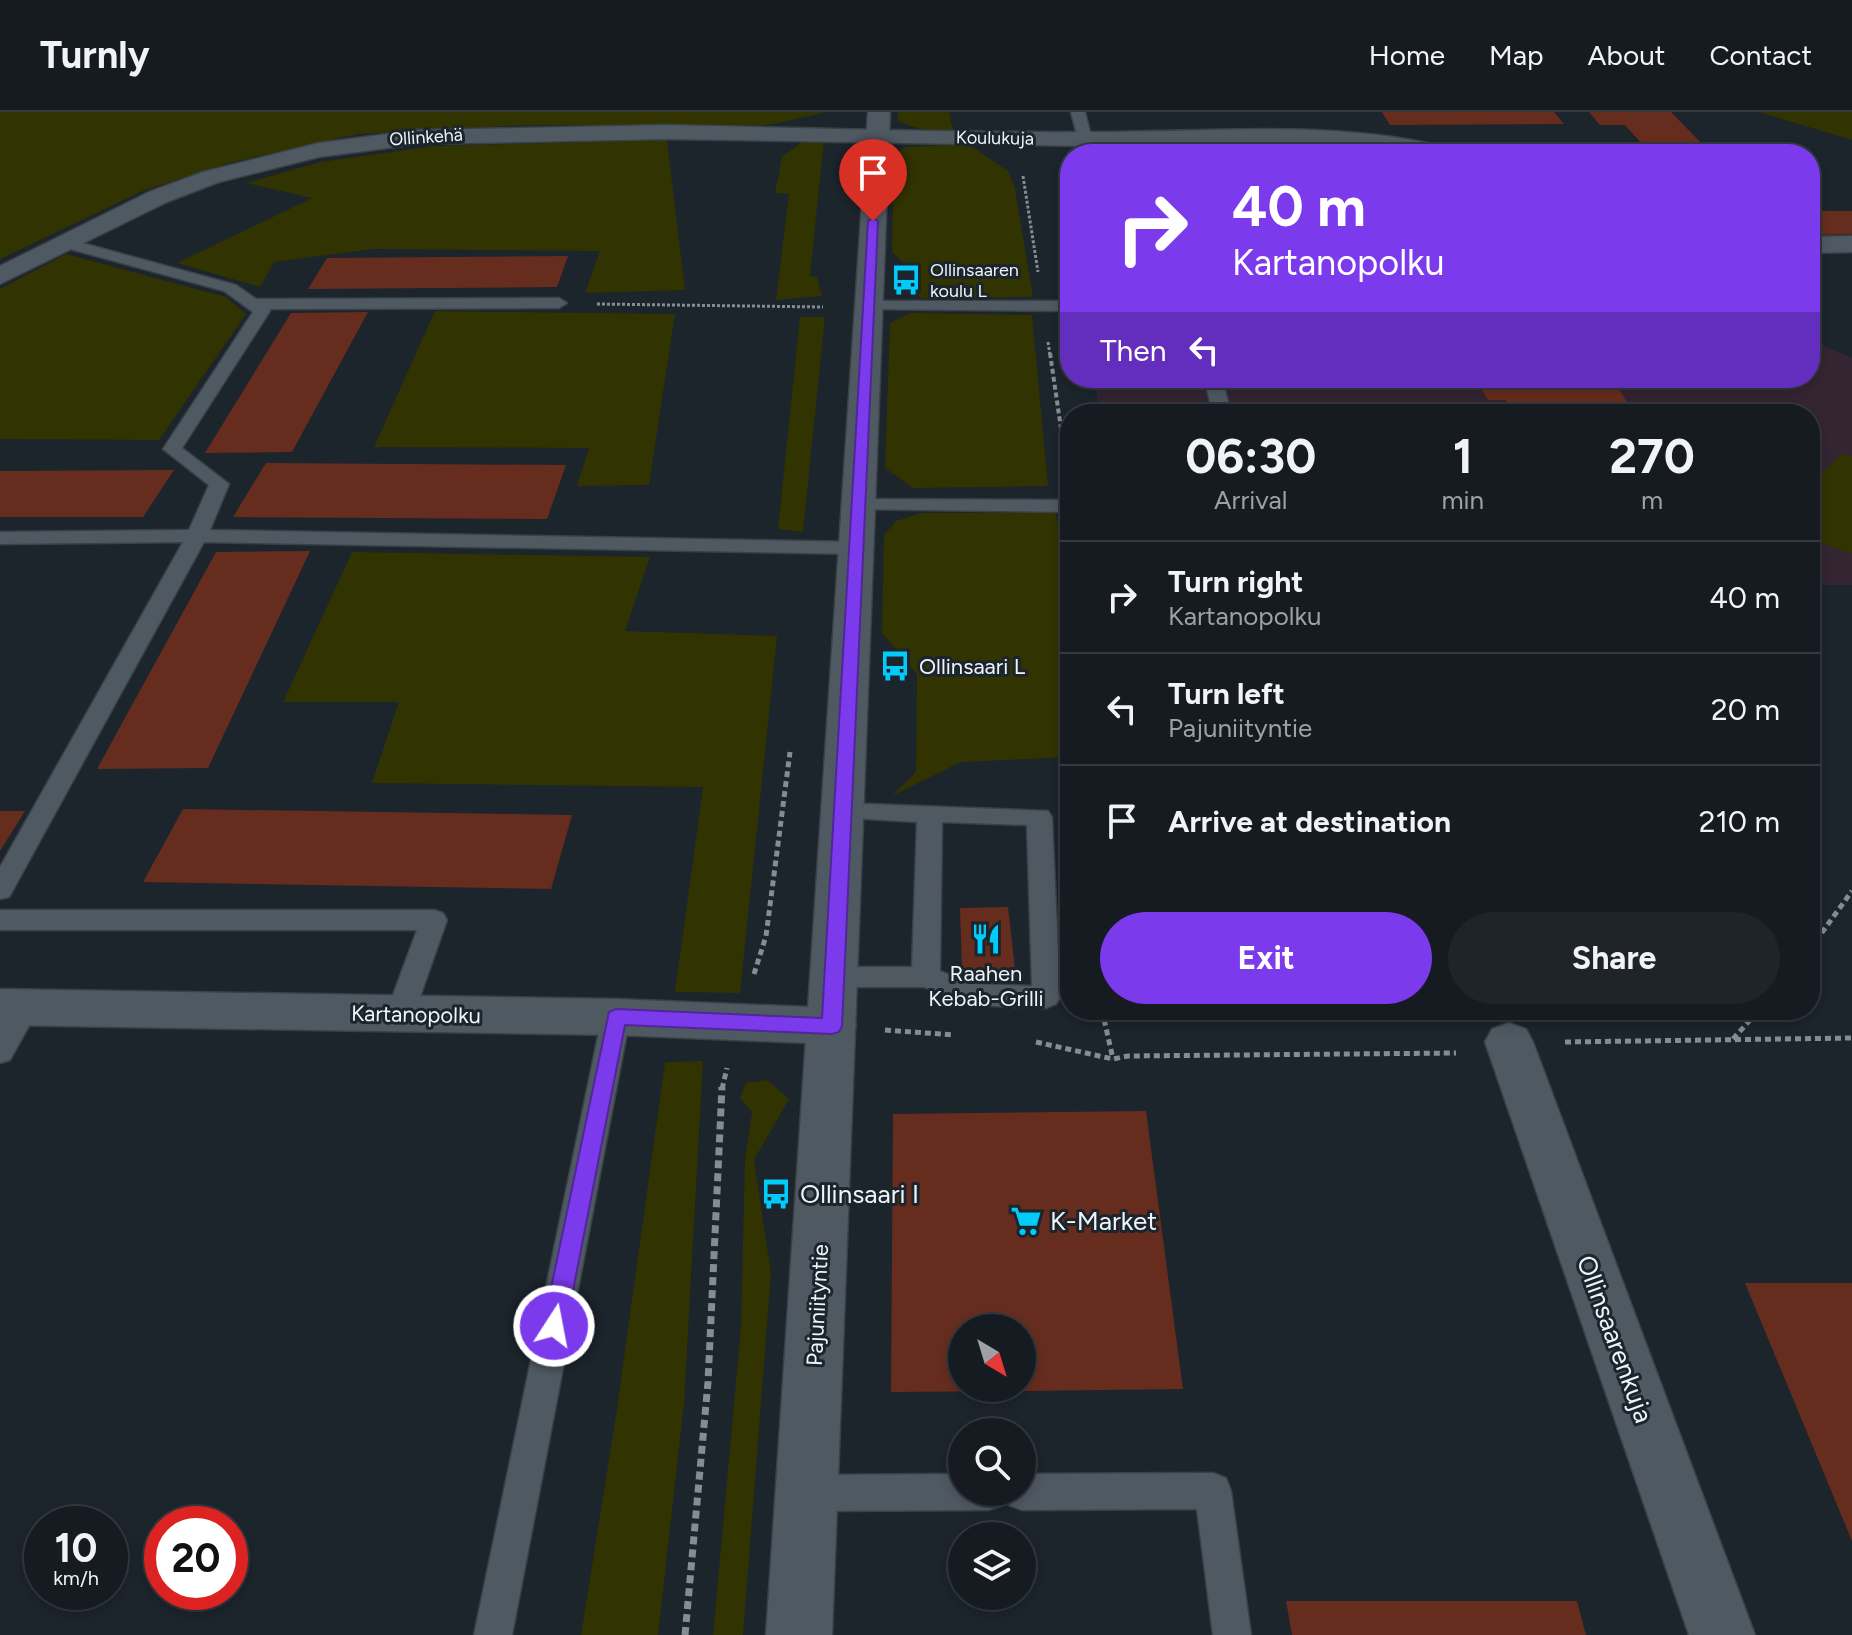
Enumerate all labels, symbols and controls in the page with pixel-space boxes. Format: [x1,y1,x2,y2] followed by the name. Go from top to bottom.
[40,32,150,78] text: Turnly
[1369,38,1445,72] text: Home
[1489,38,1544,72] text: Map
[1588,38,1665,72] text: About
[1709,38,1812,72] text: Contact
[388,123,464,151] street label: Ollinkehä
[956,126,1034,150] street label: Koulukuja
[839,139,907,221] pin
[851,151,895,195] icon: arrive
[1232,173,1366,240] text: 40 m
[1100,176,1204,280] icon: right
[1232,241,1445,284] text: Kartanopolku
[930,259,1019,302] place label: Ollinsaaren koulu L
[889,263,923,297] bus stop icon: Ollinsaaren koulu L
[1182,328,1226,372] icon: left
[1100,332,1166,369] text: Then
[1185,427,1316,485] text: 06:30
[1453,427,1473,485] text: 1
[1609,427,1695,485] text: 270
[1214,484,1287,516] text: Arrival
[1441,484,1484,516] text: min
[1641,484,1663,516] text: m
[1168,563,1303,600] text: Turn right
[1100,575,1144,619] icon: right
[1709,579,1780,616] text: 40 m
[1168,600,1322,632] text: Kartanopolku
[878,649,912,683] bus stop icon: Ollinsaari L
[919,653,1026,680] place label: Ollinsaari L
[1168,675,1285,712] text: Turn left
[1100,687,1144,731] icon: left
[1711,691,1780,728] text: 20 m
[1168,712,1312,744] text: Pajuniityntie
[1100,799,1144,843] icon: arrive
[1168,803,1451,840] text: Arrive at destination
[1699,803,1780,840] text: 210 m
[1100,912,1432,1004] button: Exit
[1448,912,1780,1004] button: Share
[969,922,1003,956] restaurant icon: Raahen Kebab-Grilli
[928,960,1044,1012] place label: Raahen Kebab-Grilli
[351,1000,481,1029] street label: Kartanopolku
[759,1177,793,1211] bus stop icon: Ollinsaari I
[800,1178,919,1210] place label: Ollinsaari I
[1009,1204,1043,1238] supermarket icon: K-Market
[1050,1205,1157,1237] place label: K-Market
[801,1243,834,1367] street label: Pajuniityntie
[1570,1251,1660,1427] street label: Ollinsaarenkuja
[512,1284,596,1368] position arrow
[948,1314,1036,1402] north arrow
[948,1314,1036,1610] map controls
[948,1418,1036,1506] button: search
[144,1506,248,1610] speed limit sign: 20
[948,1522,1036,1610] button: layers
[55,1524,97,1572] text: 10
[53,1566,99,1590] text: km/h

